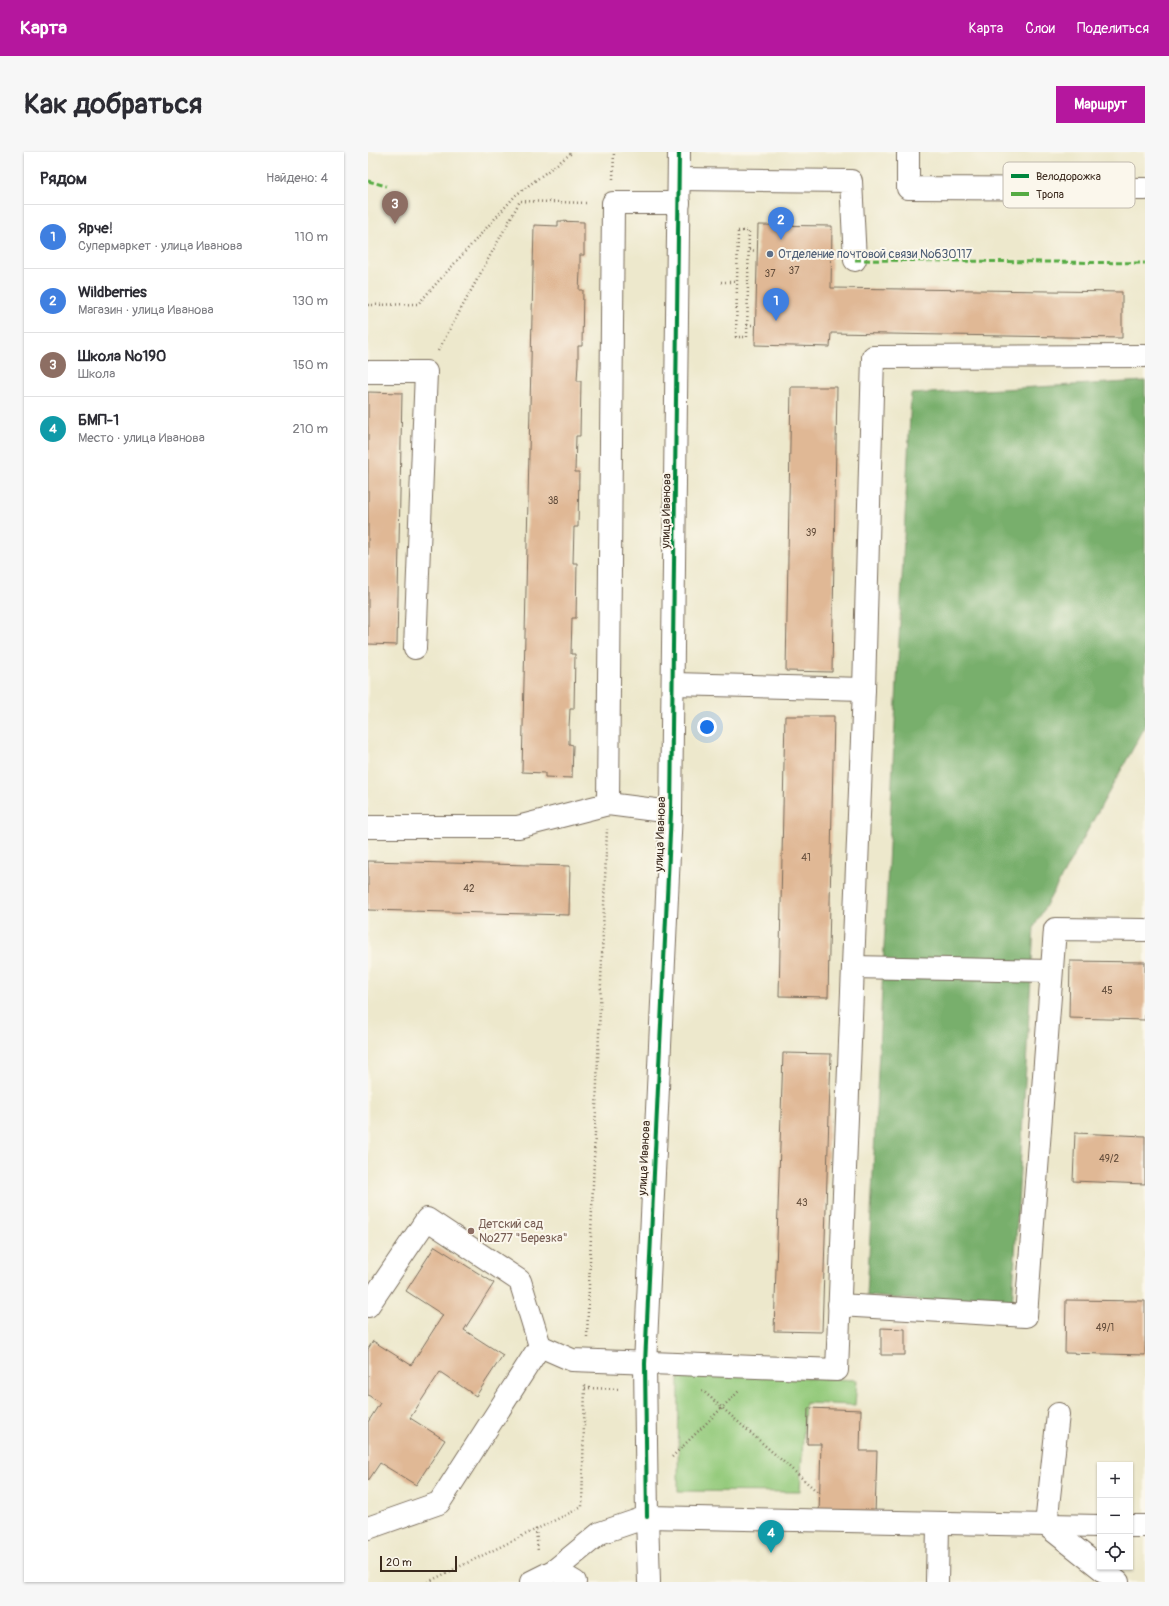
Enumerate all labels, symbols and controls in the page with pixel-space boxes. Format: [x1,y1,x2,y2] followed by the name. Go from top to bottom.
[20,16,67,40] text: Карта
[969,20,1003,37] text: Карта
[1025,20,1055,37] text: Слои
[1077,20,1149,37] text: Поделиться
[1056,86,1145,123] button: Маршрут
[24,87,202,122] text: Как добраться
[1003,162,1135,208] legend
[40,168,87,189] text: Рядом
[266,170,328,186] text: Найдено: 4
[1036,170,1101,183] text: Велодорожка
[1036,188,1064,201] text: Тропа
[382,191,408,224] pin: 3
[768,207,794,240] pin: 2
[78,219,113,238] text: Ярче!
[50,229,56,245] text: 1
[295,229,328,245] text: 110 m
[78,238,242,254] text: Супермаркет · улица Иванова
[778,247,973,262] place label: Отделение почтовой связи №630117
[765,249,775,259] marker: Отделение почтовой связи №630117
[789,265,800,277] house number: 37
[765,268,776,280] house number: 37
[78,283,147,302] text: Wildberries
[763,288,789,321] pin: 1
[49,293,57,309] text: 2
[292,293,328,309] text: 130 m
[78,302,214,318] text: Магазин · улица Иванова
[78,347,166,366] text: Школа №190
[49,357,57,373] text: 3
[293,357,328,373] text: 150 m
[78,366,115,382] text: Школа
[78,411,119,430] text: БМП-1
[49,421,57,437] text: 4
[292,421,328,437] text: 210 m
[78,430,205,446] text: Место · улица Иванова
[658,473,675,550] street label: улица Иванова
[548,495,558,507] house number: 38
[806,527,816,539] house number: 39
[697,717,717,737] your location
[652,796,669,873] street label: улица Иванова
[801,852,811,864] house number: 41
[463,883,475,895] house number: 42
[1101,985,1113,997] house number: 45
[635,1120,654,1197] street label: улица Иванова
[1099,1153,1119,1165] house number: 49/2
[796,1197,808,1209] house number: 43
[478,1217,568,1246] place label: Детский сад №277 "Березка"
[466,1226,476,1236] marker: Детский сад №277 "Березка"
[1096,1322,1114,1334] house number: 49/1
[1097,1462,1133,1570] map controls
[1097,1462,1133,1498] button: +
[1097,1498,1133,1534] button: −
[758,1520,784,1553] pin: 4
[1097,1534,1133,1570] button: locate
[380,1554,457,1573] scale bar
[386,1556,412,1569] text: 20 m

